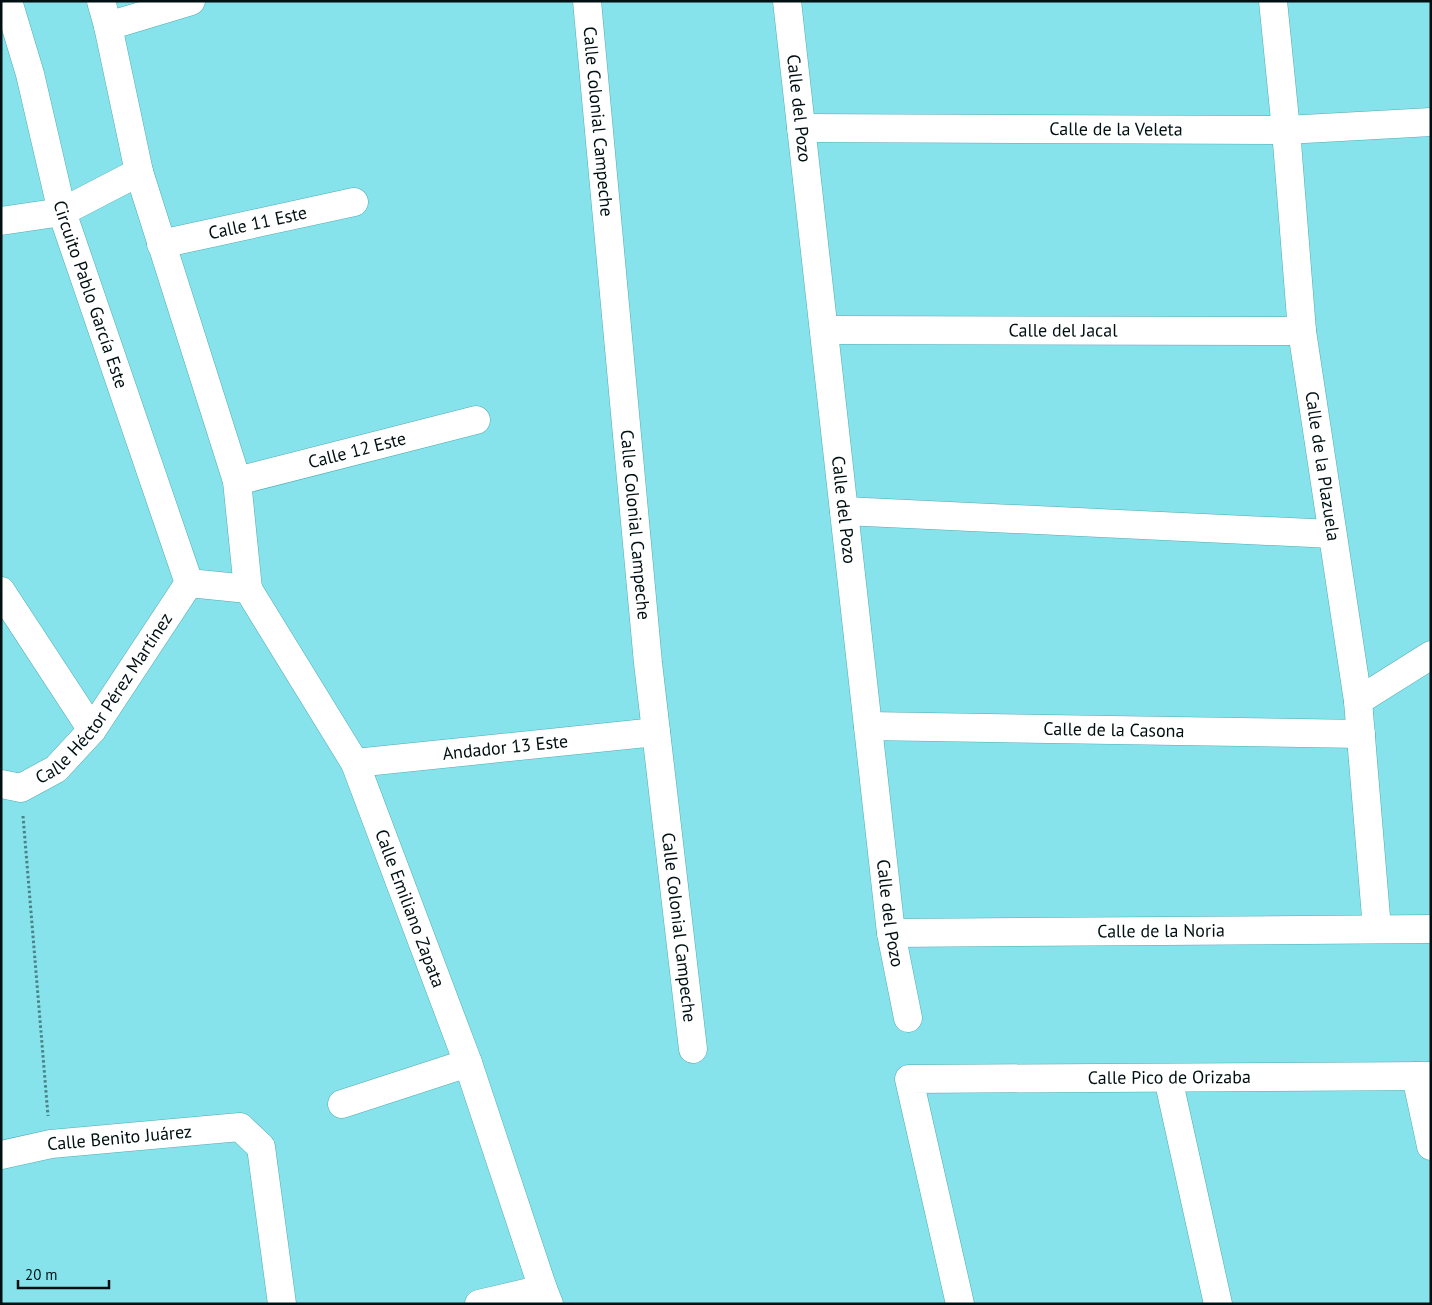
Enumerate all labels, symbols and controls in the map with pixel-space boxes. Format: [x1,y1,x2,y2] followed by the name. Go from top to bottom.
[578,25,619,217] street label: Calle Colonial Campeche
[782,53,817,164] street label: Calle del Pozo
[1049,117,1183,141] street label: Calle de la Veleta
[49,198,133,391] street label: Circuito Pablo García Este
[206,201,309,244] street label: Calle 11 Este
[1009,318,1118,342] street label: Calle del Jacal
[1300,389,1346,543] street label: Calle de la Plazuela
[306,426,408,473] street label: Calle 12 Este
[616,429,656,621] street label: Calle Colonial Campeche
[827,455,862,565] street label: Calle del Pozo
[31,608,177,789] street label: Calle Héctor Pérez Martínez
[1043,717,1185,742] street label: Calle de la Casona
[441,729,569,765] street label: Andador 13 Este
[370,826,451,991] street label: Calle Emiliano Zapata
[657,831,702,1023] street label: Calle Colonial Campeche
[872,858,910,969] street label: Calle del Pozo
[1097,919,1225,942] street label: Calle de la Noria
[1088,1065,1251,1089] street label: Calle Pico de Orizaba
[46,1119,193,1155] street label: Calle Benito Juárez
[18,1258,109,1290] scale bar
[25,1265,58,1284] text: 20 m

